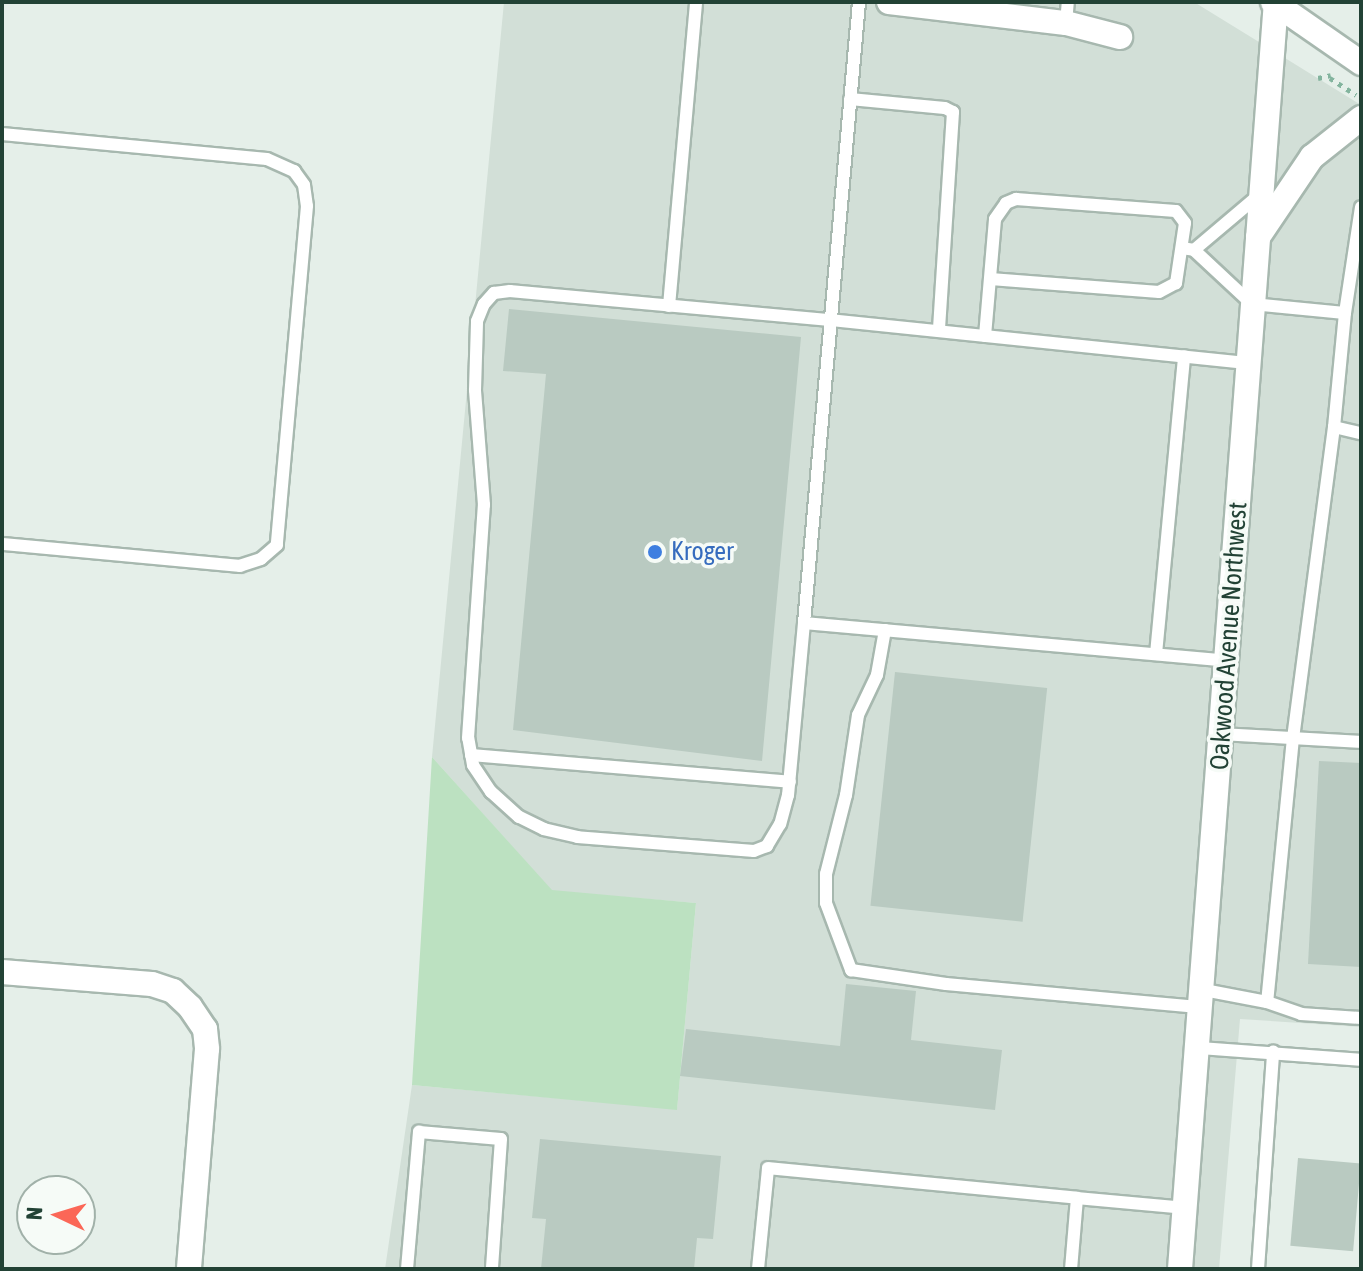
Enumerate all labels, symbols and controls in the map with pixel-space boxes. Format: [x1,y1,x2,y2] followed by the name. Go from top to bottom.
[1204,501,1254,771] street label: Oakwood Avenue Northwest
[671,536,734,568] place label: Kroger
[646,543,664,561] marker: Kroger
[16,1175,96,1255] north arrow
[21,1206,47,1221] text: N

